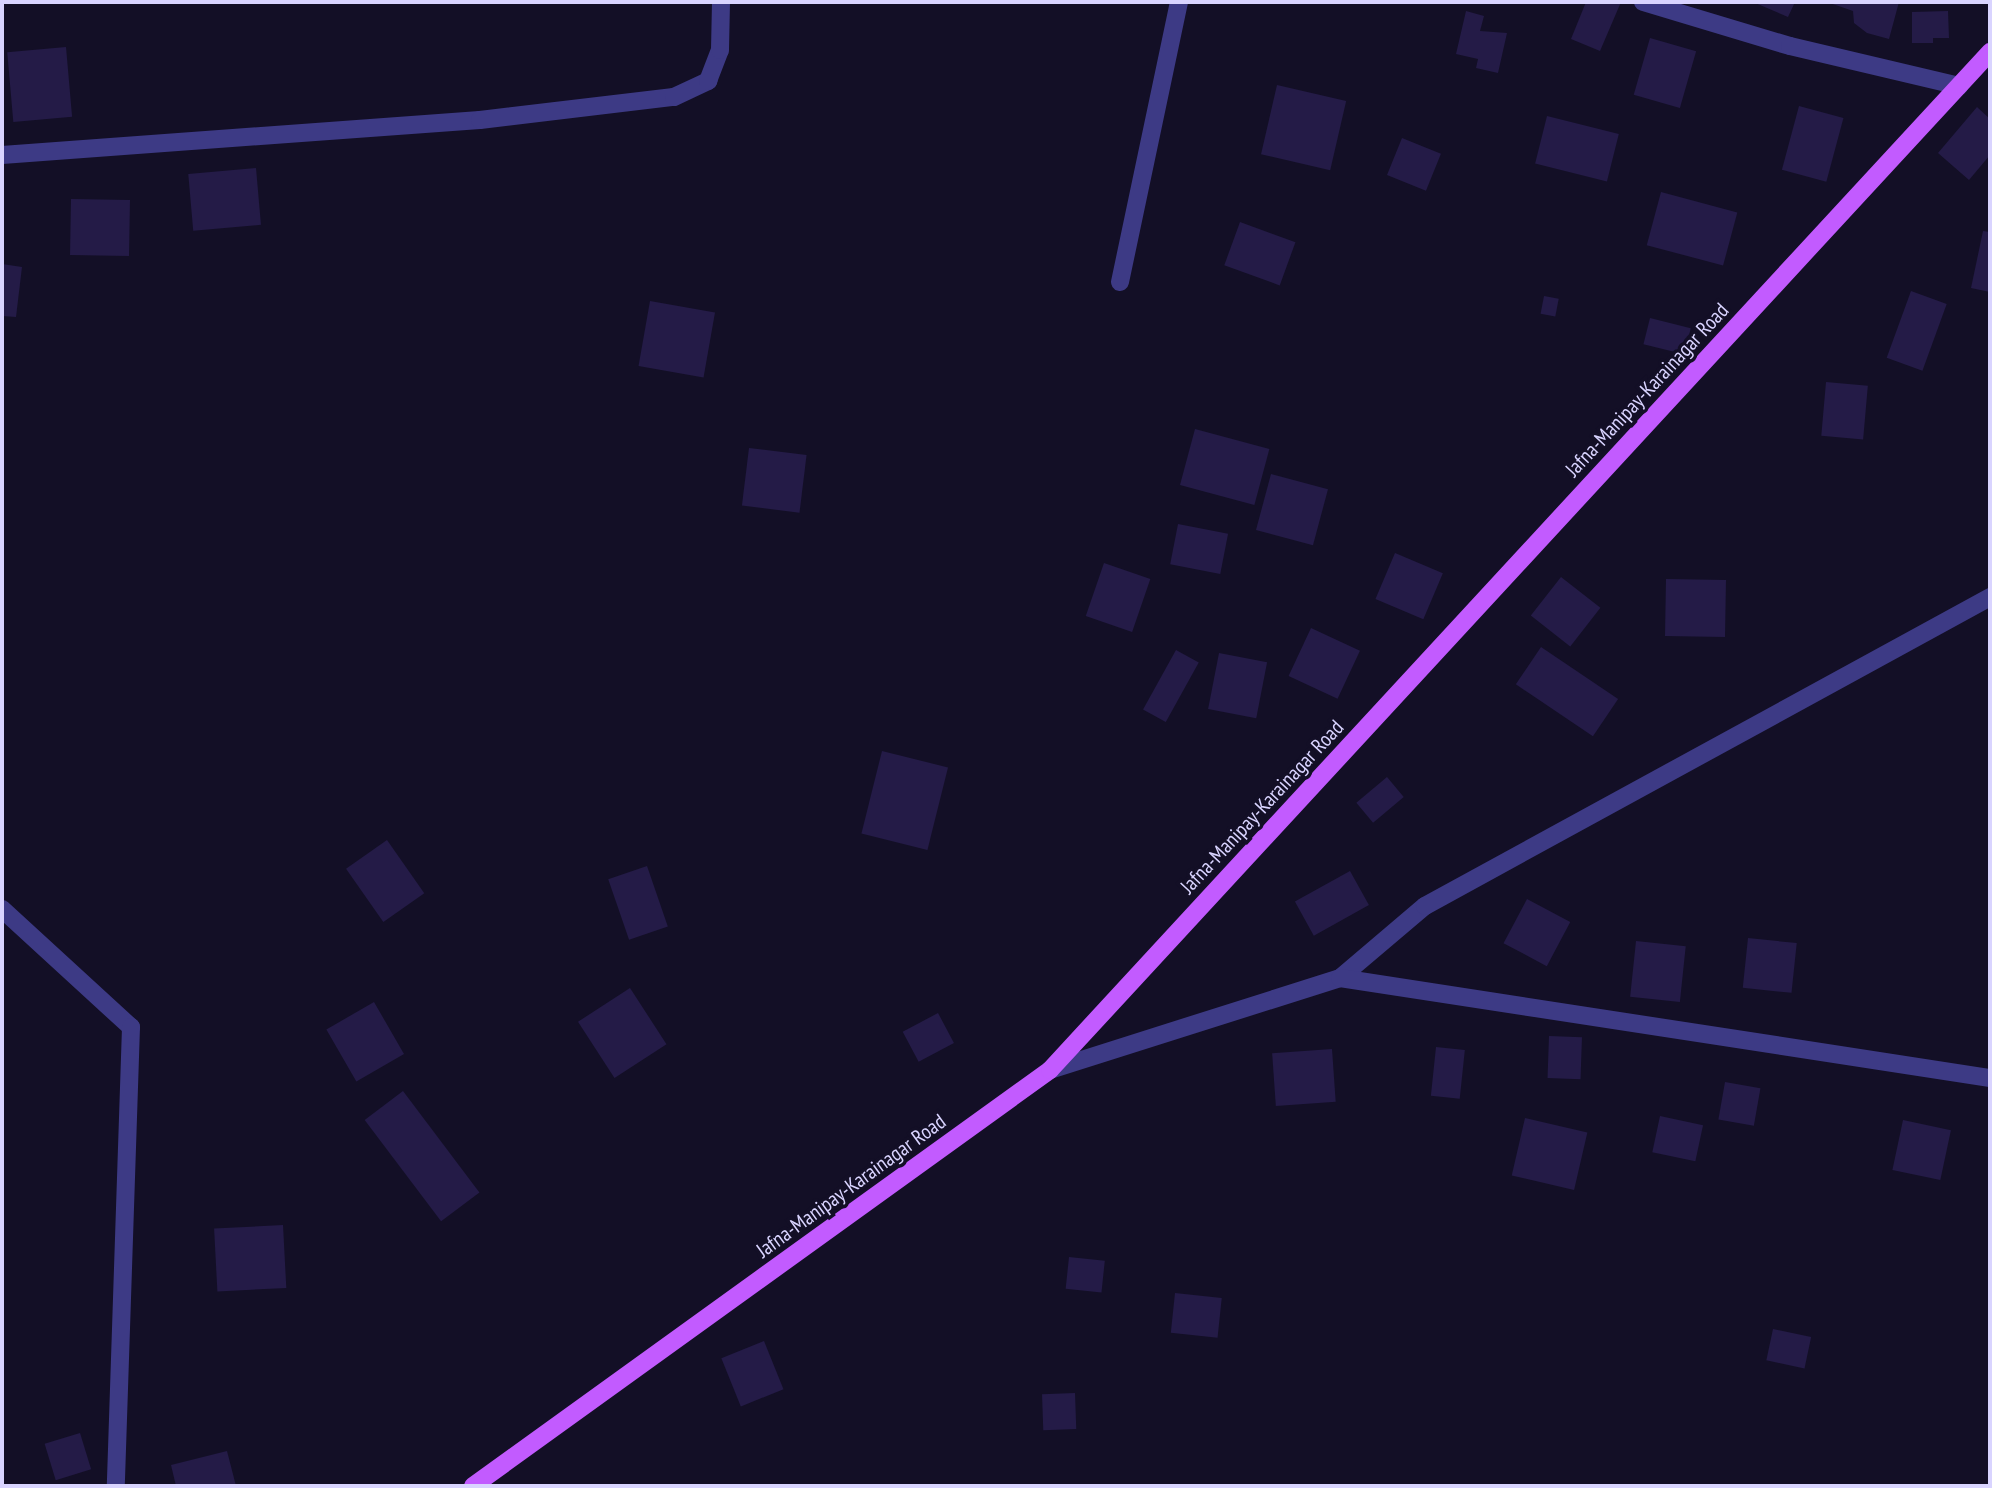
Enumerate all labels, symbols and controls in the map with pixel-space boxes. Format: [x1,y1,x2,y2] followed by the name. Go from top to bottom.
[1560,298,1734,482] street label: Jafna-Manipay-Karainagar Road
[1175,715,1349,899] street label: Jafna-Manipay-Karainagar Road
[751,1109,951,1263] street label: Jafna-Manipay-Karainagar Road

